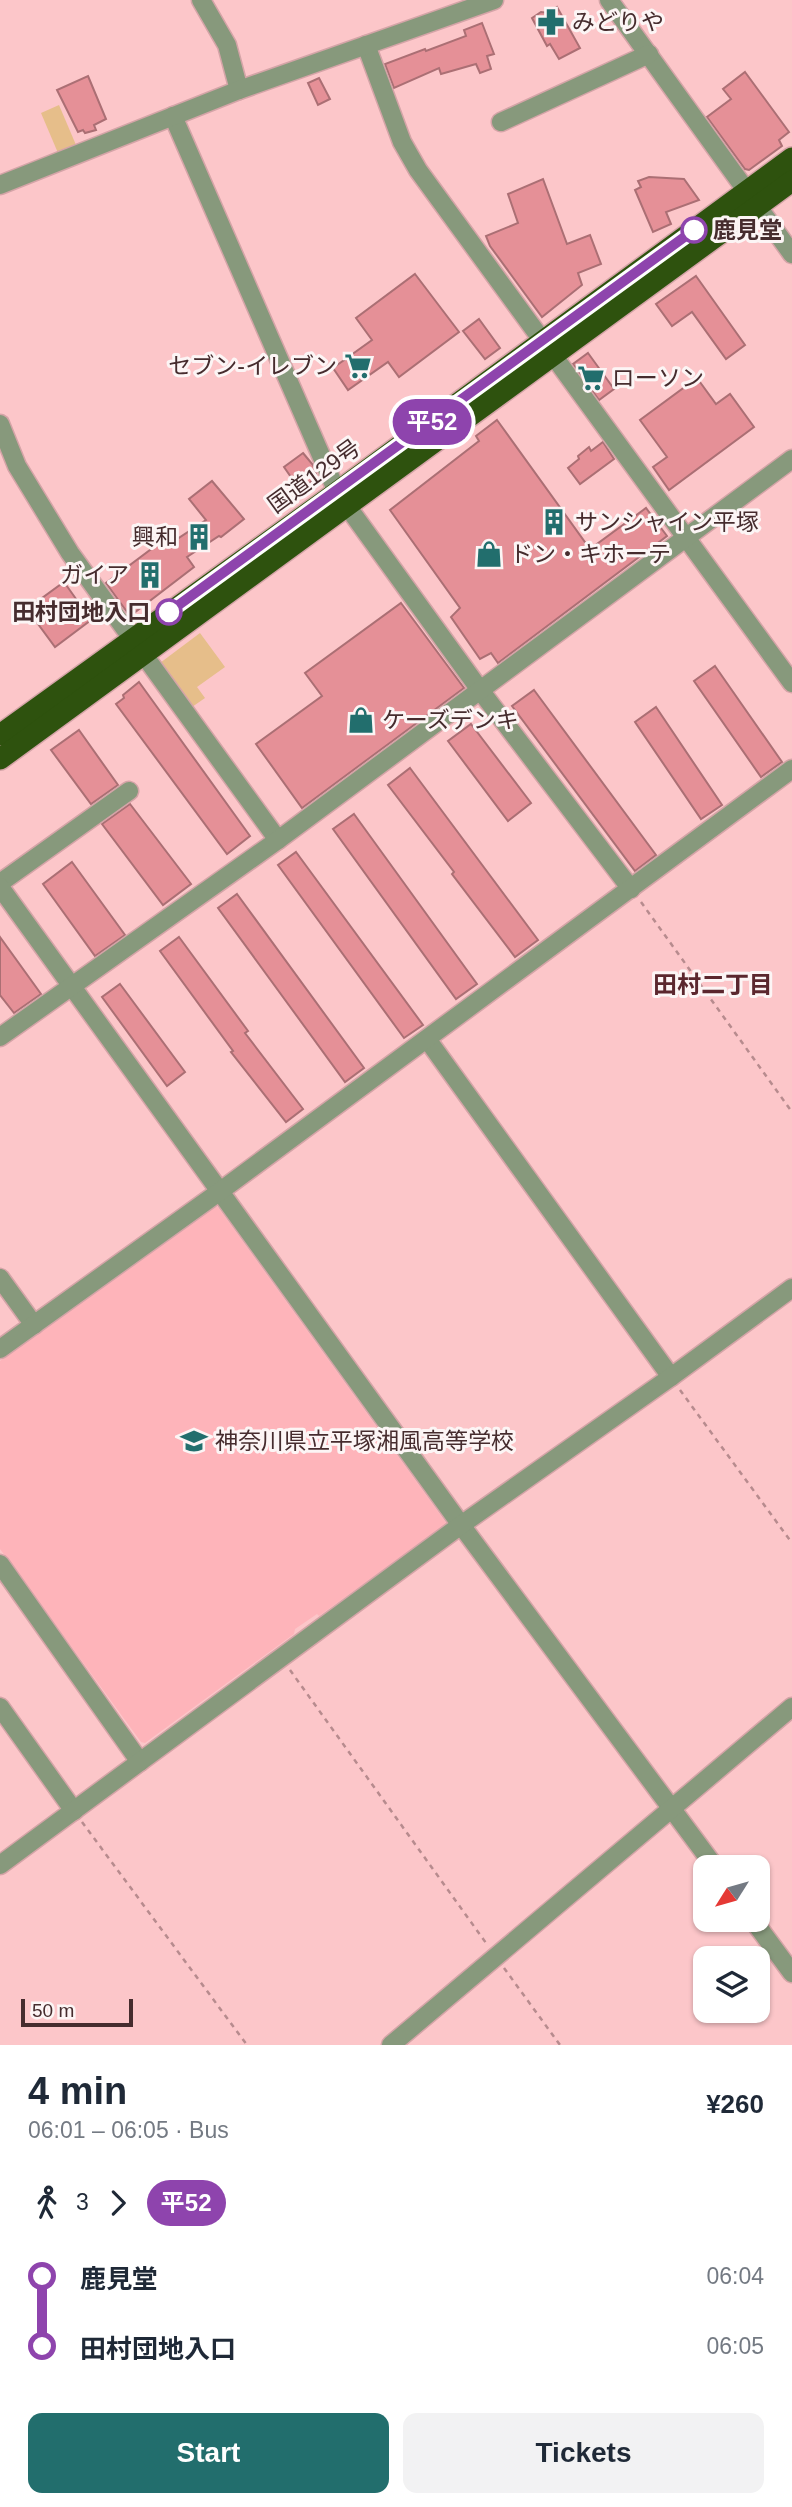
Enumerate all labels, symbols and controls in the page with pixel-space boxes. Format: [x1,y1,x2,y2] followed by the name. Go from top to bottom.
[536,7,566,37] pharmacy icon: みどりや
[572,9,664,35] place label: みどりや
[681,217,707,243] marker: 鹿見堂
[713,217,782,243] place label: 鹿見堂
[343,351,373,381] supermarket icon: セブン-イレブン
[168,353,337,379] place label: セブン-イレブン
[576,363,606,393] supermarket icon: ローソン
[612,365,704,391] place label: ローソン
[392,399,472,445] line badge: 平52
[407,408,457,435] text: 平52
[263,434,365,518] street label: 国道129号
[539,507,569,537] building icon: サンシャイン平塚
[575,509,759,535] place label: サンシャイン平塚
[184,522,214,552] building icon: 興和
[132,524,178,550] place label: 興和
[474,539,504,569] shop icon: ドン・キホーテ
[510,541,671,567] place label: ドン・キホーテ
[135,560,165,590] building icon: ガイア
[60,562,129,588] place label: ガイア
[12,599,150,625] place label: 田村団地入口
[156,599,182,625] marker: 田村団地入口
[346,705,376,735] shop icon: ケーズデンキ
[382,707,519,733] place label: ケーズデンキ
[653,971,773,998] district label: 田村二丁目
[179,1426,209,1456] school or university icon: 神奈川県立平塚湘風高等学校
[215,1428,514,1454] place label: 神奈川県立平塚湘風高等学校
[693,1855,770,1932] north arrow
[693,1855,770,2023] map controls
[693,1946,770,2023] button: layers
[21,1996,133,2028] scale bar
[32,2000,74,2021] text: 50 m
[28,2070,127,2112] text: 4 min
[706,2089,764,2119] text: ¥260
[28,2117,229,2143] text: 06:01 – 06:05 · Bus
[28,2184,66,2222] icon: walk
[99,2184,137,2222] icon: forward
[76,2189,89,2215] text: 3
[161,2189,212,2216] text: 平52
[706,2263,764,2289] text: 06:04
[80,2264,158,2294] text: 鹿見堂
[706,2333,764,2359] text: 06:05
[80,2334,236,2364] text: 田村団地入口
[28,2413,389,2493] button: Start
[403,2413,764,2493] button: Tickets

